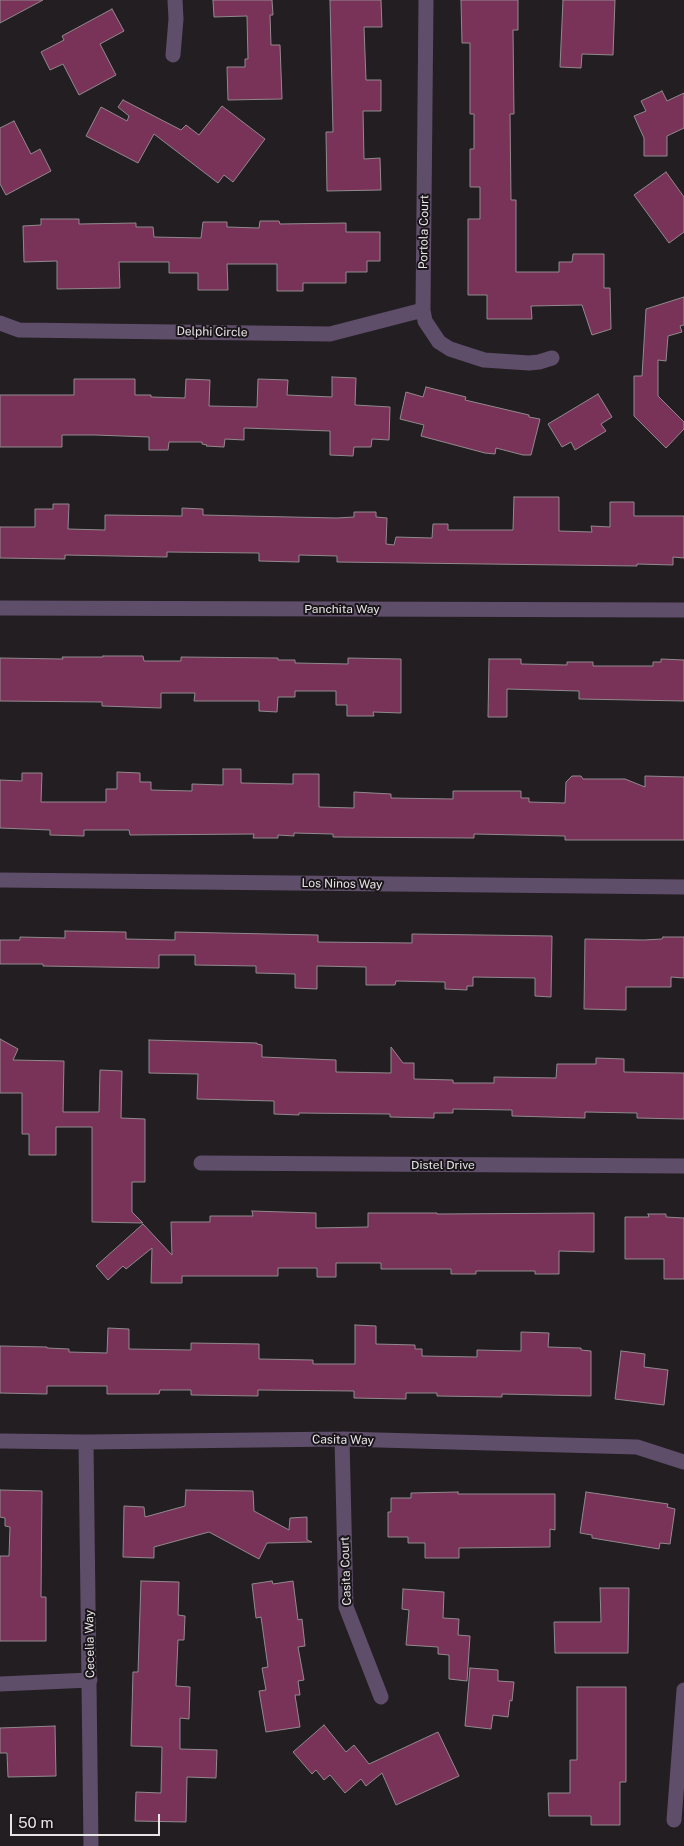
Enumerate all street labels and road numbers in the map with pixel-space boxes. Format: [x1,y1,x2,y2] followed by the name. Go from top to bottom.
[416,195,432,269] street label: Portola Court
[176,324,248,340] street label: Delphi Circle
[304,602,380,616] street label: Panchita Way
[301,876,383,892] street label: Los Ninos Way
[411,1158,475,1172] street label: Distel Drive
[312,1432,374,1448] street label: Casita Way
[338,1536,354,1606] street label: Casita Court
[82,1610,98,1678] street label: Cecelia Way

